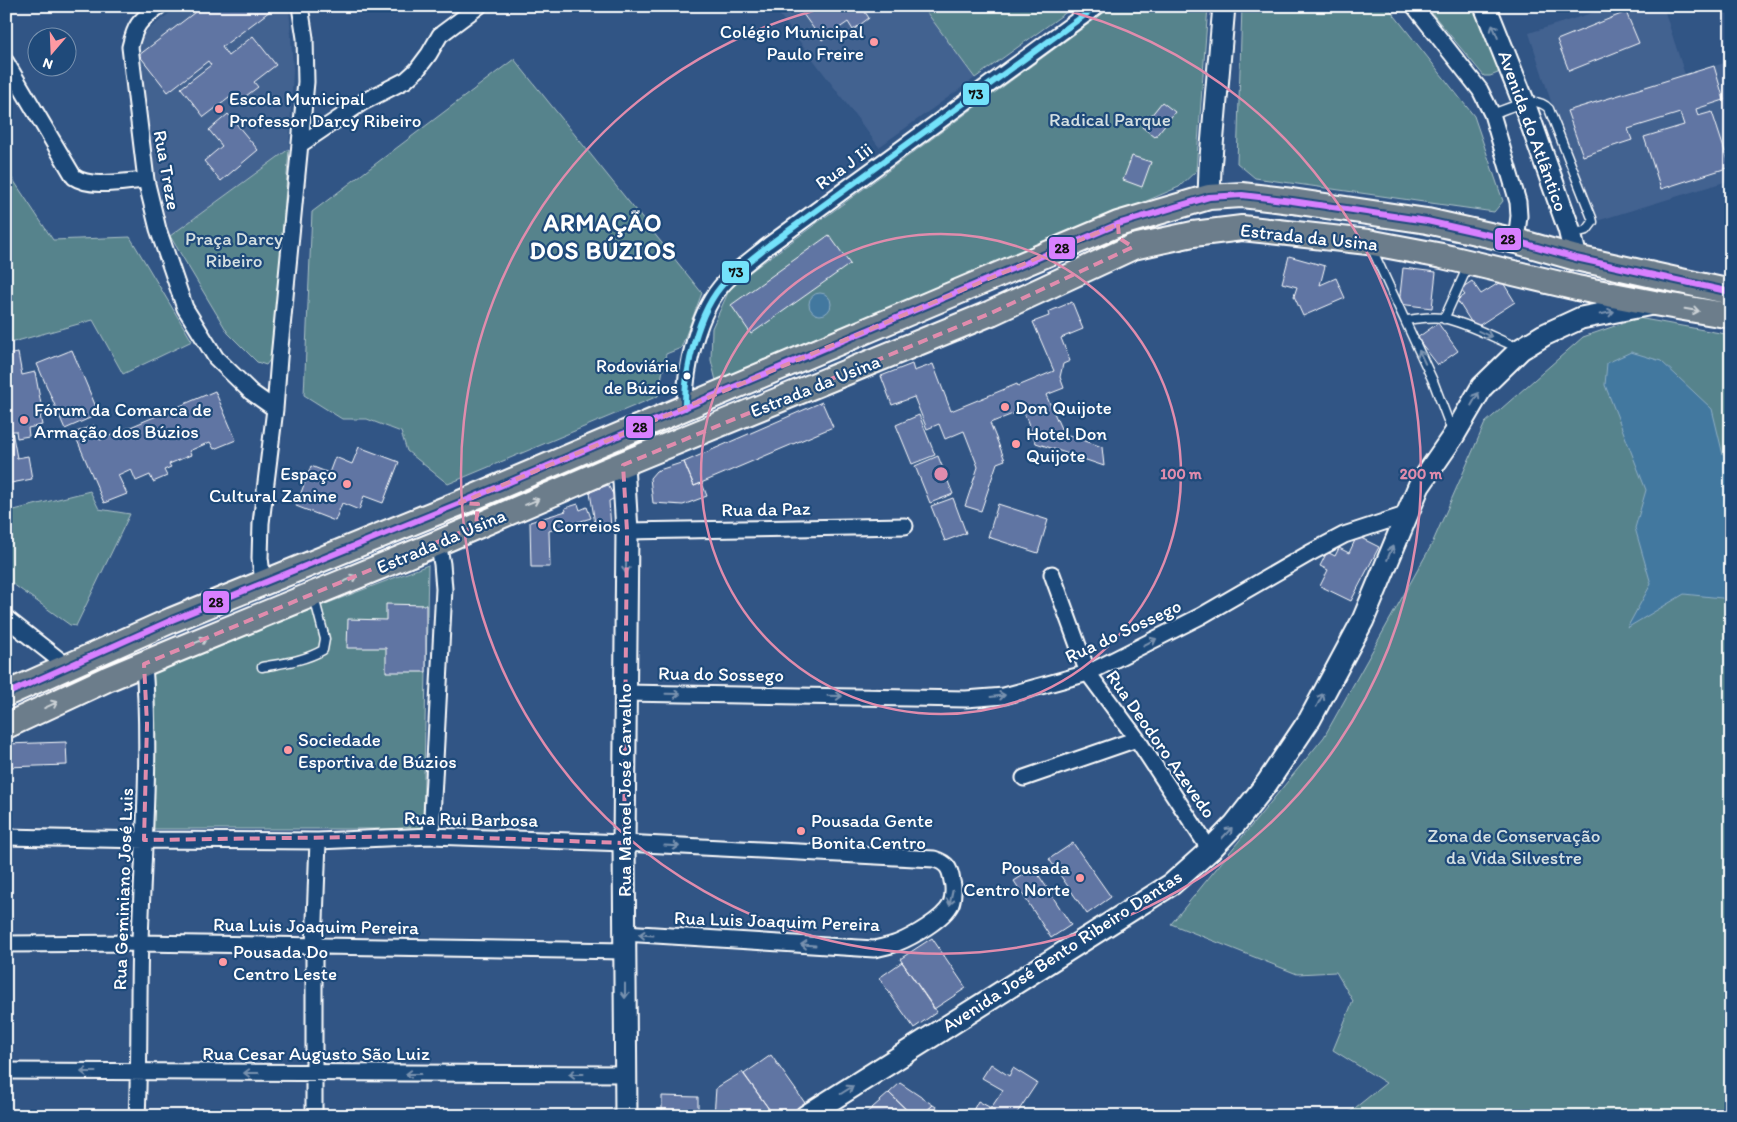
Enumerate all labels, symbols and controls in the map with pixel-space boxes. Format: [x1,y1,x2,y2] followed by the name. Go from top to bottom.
[720,20,865,65] place label: Colégio Municipal Paulo Freire
[1490,24,1500,39] one-way arrow
[28,28,78,78] north arrow
[868,36,880,48] marker: Colégio Municipal Paulo Freire
[1493,47,1573,215] street label: Avenida do Atlântico
[41,54,55,73] text: N
[962,82,990,106] line badge: 73
[968,86,984,103] text: 73
[229,87,421,132] place label: Escola Municipal Professor Darcy Ribeiro
[213,103,225,115] marker: Escola Municipal Professor Darcy Ribeiro
[1049,108,1171,131] park label: Radical Parque
[149,128,185,212] street label: Rua Treze
[811,137,877,195] street label: Rua J Iii
[529,208,677,265] district label: ARMAÇÃO DOS BÚZIOS
[1239,218,1379,256] street label: Estrada da Usina
[185,227,283,272] park label: Praça Darcy Ribeiro
[1494,227,1522,251] line badge: 28
[1500,231,1516,248] text: 28
[1048,236,1076,260] line badge: 28
[1054,240,1070,257] text: 28
[721,260,750,284] line badge: 73
[728,264,744,281] text: 73
[1684,305,1700,315] one-way arrow
[1599,307,1615,317] one-way arrow
[1477,330,1492,340] one-way arrow
[747,349,883,423] street label: Estrada da Usina
[1417,350,1426,365] one-way arrow
[596,355,678,399] place label: Rodoviária de Búzios
[682,371,692,381] marker: Rodoviária de Búzios
[1471,392,1481,406] one-way arrow
[1015,396,1112,419] place label: Don Quijote
[34,398,212,443] place label: Fórum da Comarca de Armação dos Búzios
[999,401,1011,413] marker: Don Quijote
[18,414,30,426] marker: Fórum da Comarca de Armação dos Búzios
[625,415,654,439] line badge: 28
[632,419,648,436] text: 28
[1026,422,1107,467] place label: Hotel Don Quijote
[1010,438,1022,450] marker: Hotel Don Quijote
[209,462,337,507] place label: Espaço Cultural Zanine
[932,465,950,483] centre of rings
[1160,465,1202,483] text: 100 m
[1400,465,1443,483] text: 200 m
[341,478,353,490] marker: Espaço Cultural Zanine
[524,497,539,507] one-way arrow
[721,497,811,521] street label: Rua da Paz
[373,503,509,579] street label: Estrada da Usina
[552,514,621,537] place label: Correios
[536,519,548,531] marker: Correios
[1385,546,1395,561] one-way arrow
[622,557,631,573] one-way arrow
[342,574,357,584] one-way arrow
[202,590,230,614] line badge: 28
[208,594,224,611] text: 28
[1061,594,1185,668] street label: Rua do Sossego
[192,635,207,645] one-way arrow
[1142,637,1157,646] one-way arrow
[658,661,784,687] street label: Rua do Sossego
[1101,666,1221,822] street label: Rua Deodoro Azevedo
[613,683,636,897] street label: Rua Manoel José Carvalho
[664,689,681,699] one-way arrow
[827,691,843,701] one-way arrow
[989,691,1005,701] one-way arrow
[1315,692,1325,707] one-way arrow
[43,700,58,710] one-way arrow
[298,728,457,773] place label: Sociedade Esportiva de Búzios
[282,744,294,756] marker: Sociedade Esportiva de Búzios
[108,787,138,991] street label: Rua Geminiano José Luis
[404,806,538,832] street label: Rua Rui Barbosa
[811,809,933,854] place label: Pousada Gente Bonita Centro
[1427,824,1601,869] park label: Zona de Conservação da Vida Silvestre
[795,825,807,837] marker: Pousada Gente Bonita Centro
[1221,826,1233,839] one-way arrow
[664,841,680,850] one-way arrow
[963,856,1070,901] place label: Pousada Centro Norte
[938,865,1186,1037] street label: Avenida José Bento Ribeiro Dantas
[1074,872,1086,884] marker: Pousada Centro Norte
[946,890,955,906] one-way arrow
[674,906,880,936] street label: Rua Luis Joaquim Pereira
[213,913,419,939] street label: Rua Luis Joaquim Pereira
[638,930,654,939] one-way arrow
[233,940,337,985] place label: Pousada Do Centro Leste
[801,940,817,949] one-way arrow
[217,956,229,968] marker: Pousada Do Centro Leste
[620,982,630,998] one-way arrow
[202,1042,430,1065] street label: Rua Cesar Augusto São Luiz
[81,1067,97,1077] one-way arrow
[243,1068,260,1078] one-way arrow
[406,1069,422,1079] one-way arrow
[568,1069,584,1079] one-way arrow
[839,1084,853,1094] one-way arrow

